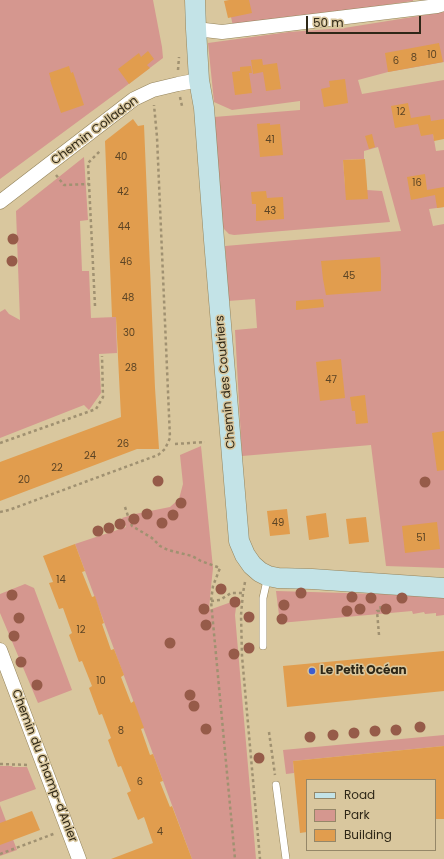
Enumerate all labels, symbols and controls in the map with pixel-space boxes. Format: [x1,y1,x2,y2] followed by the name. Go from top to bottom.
[308,8,423,34] scale bar
[313,14,344,31] text: 50 m
[427,49,437,61] house number: 10
[411,52,417,64] house number: 8
[393,55,399,67] house number: 6
[49,94,141,168] street label: Chemin Colladon
[397,106,405,118] house number: 12
[265,134,275,146] house number: 41
[115,151,127,163] house number: 40
[412,177,422,189] house number: 16
[117,186,129,198] house number: 42
[264,205,276,217] house number: 43
[118,221,130,233] house number: 44
[120,256,132,268] house number: 46
[343,270,355,282] house number: 45
[122,292,134,304] house number: 48
[213,315,239,449] street label: Chemin des Coudriers
[123,327,135,339] house number: 30
[125,362,137,374] house number: 28
[325,374,337,386] house number: 47
[117,438,129,450] house number: 26
[84,450,96,462] house number: 24
[51,462,63,474] house number: 22
[18,474,30,486] house number: 20
[272,517,284,529] house number: 49
[416,532,426,544] house number: 51
[56,574,66,586] house number: 14
[77,624,85,636] house number: 12
[320,664,407,678] place label: Le Petit Océan
[307,666,317,676] marker: Le Petit Océan
[96,675,106,687] house number: 10
[8,688,80,844] street label: Chemin du Champ-d'Anier
[118,725,124,737] house number: 8
[137,776,143,788] house number: 6
[306,779,436,851] legend
[344,786,375,803] text: Road
[344,806,370,823] text: Park
[157,826,163,838] house number: 4
[344,826,392,843] text: Building

